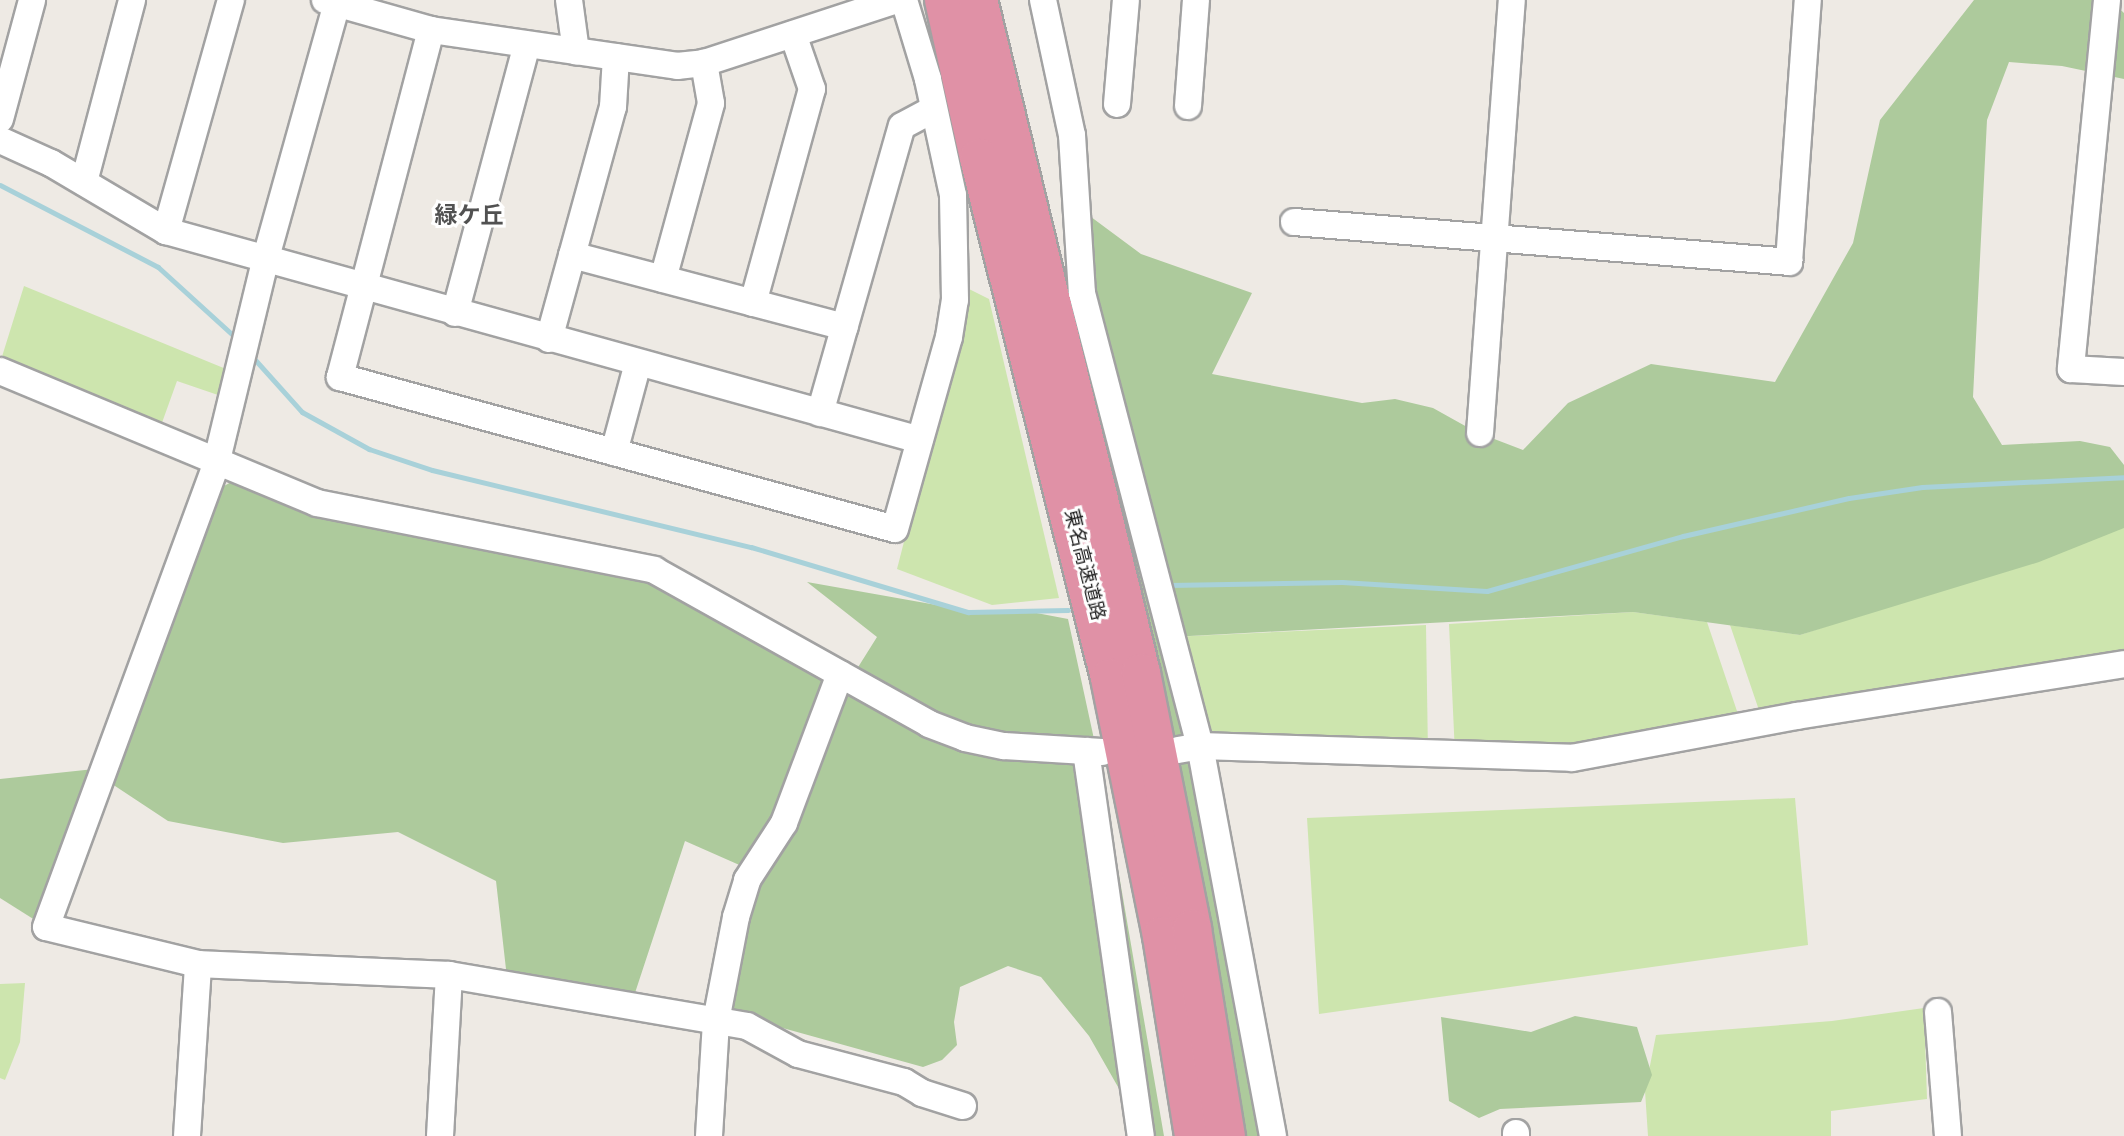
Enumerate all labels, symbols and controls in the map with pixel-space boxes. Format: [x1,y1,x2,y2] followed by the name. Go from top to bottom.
[435,202,503,230] district label: 緑ケ丘
[1059,507,1109,623] street label: 東名高速道路

